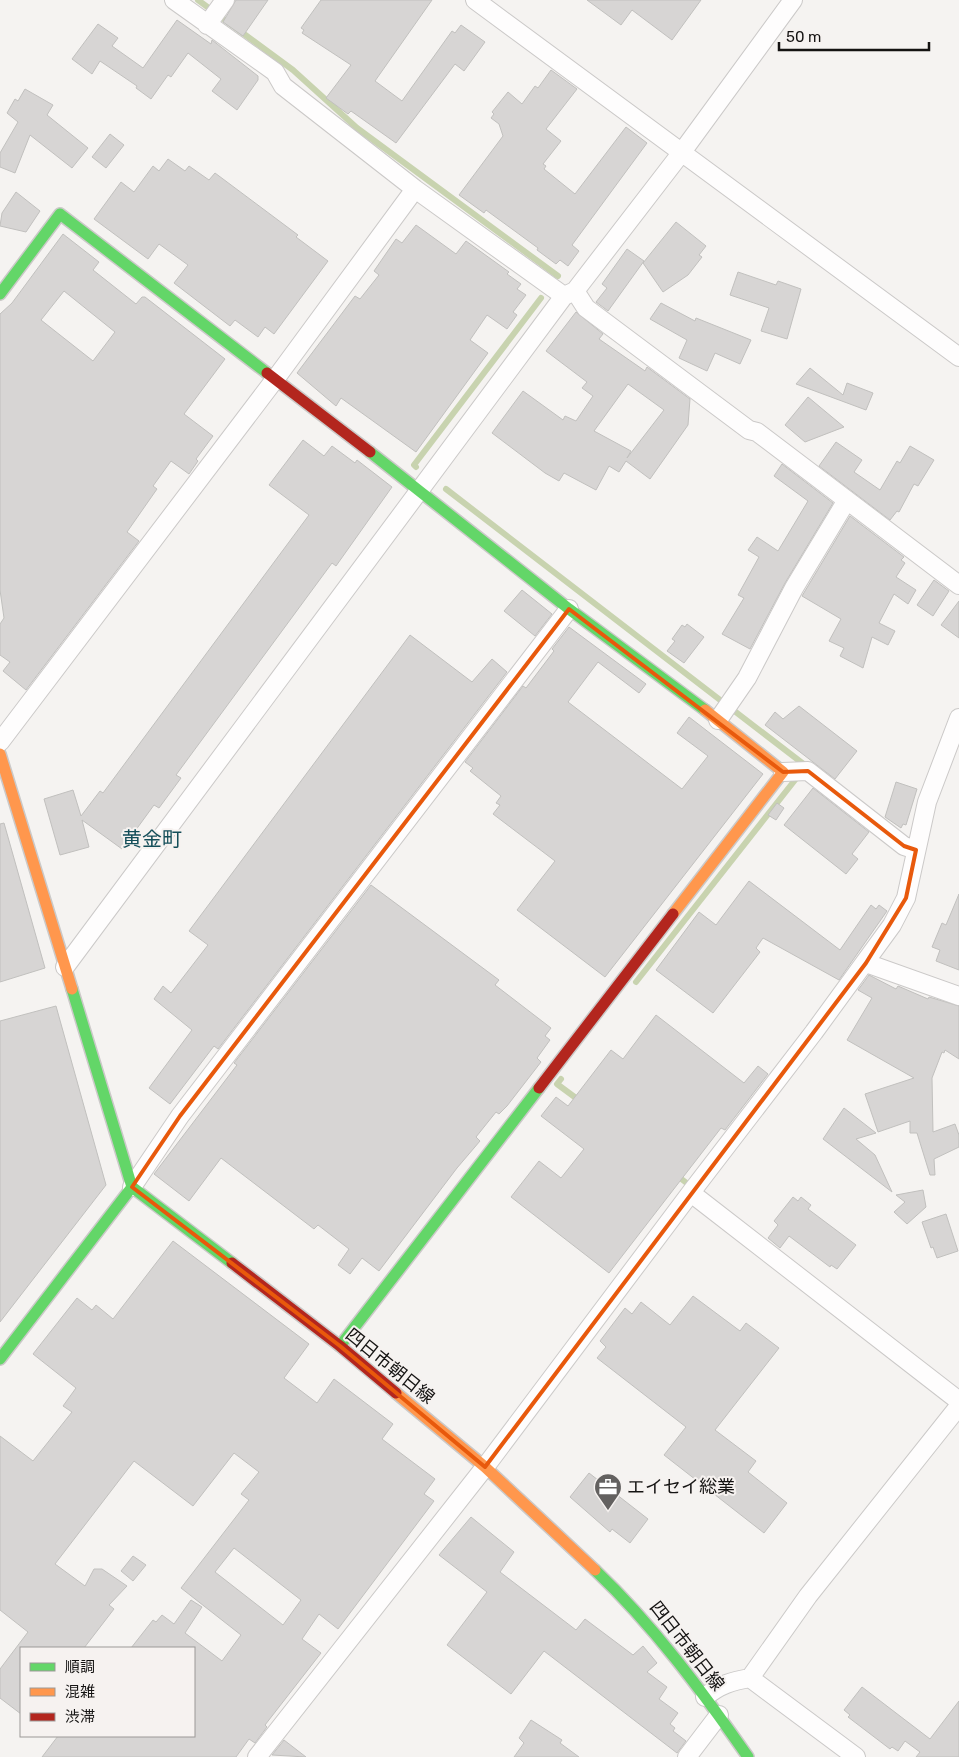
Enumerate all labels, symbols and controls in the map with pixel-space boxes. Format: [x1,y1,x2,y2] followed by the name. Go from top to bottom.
[779,20,929,52] scale bar
[786,28,821,46] text: 50 m
[122,827,182,851] district label: 黄金町
[341,1323,439,1409] street label: 四日市朝日線
[593,1472,623,1511] office icon: エイセイ総業
[627,1476,735,1498] place label: エイセイ総業
[645,1597,729,1695] street label: 四日市朝日線
[20,1647,195,1737] legend
[65,1658,95,1676] text: 順調
[65,1683,95,1701] text: 混雑
[65,1708,95,1726] text: 渋滞

